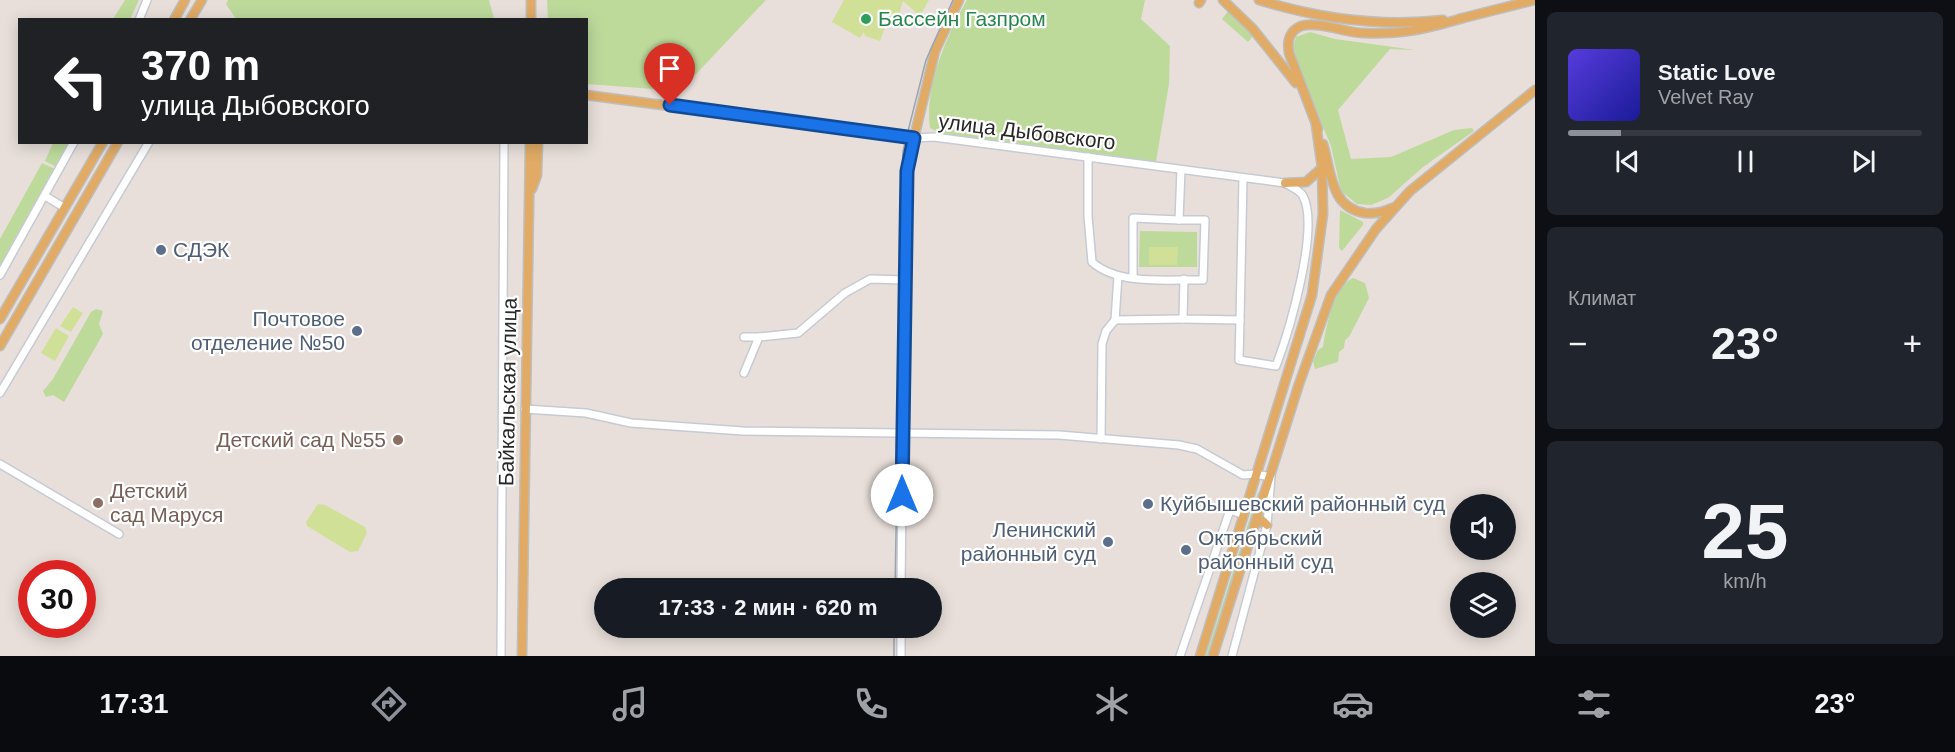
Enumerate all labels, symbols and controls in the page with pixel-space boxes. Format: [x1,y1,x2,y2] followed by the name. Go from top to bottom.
[878,7,1046,30] place label: Бассейн Газпром
[859,12,873,26] marker: Бассейн Газпром
[42,42,120,120] icon: left
[141,42,260,89] text: 370 m
[644,43,695,105] pin
[653,52,686,85] icon: arrive
[1658,60,1775,85] text: Static Love
[1658,86,1754,108] text: Velvet Ray
[141,91,370,121] text: улица Дыбовского
[937,109,1117,154] street label: улица Дыбовского
[1611,145,1644,178] icon: previous
[1729,145,1762,178] icon: pause
[1847,145,1880,178] icon: next
[173,238,230,261] place label: СДЭК
[154,243,168,257] marker: СДЭК
[1568,287,1636,309] text: Климат
[494,297,521,486] street label: Байкальская улица
[191,307,345,354] place label: Почтовое отделение №50
[1711,318,1779,369] text: 23°
[350,324,364,338] marker: Почтовое отделение №50
[1568,325,1587,362] text: −
[1903,325,1922,362] text: +
[216,428,386,451] place label: Детский сад №55
[391,433,405,447] marker: Детский сад №55
[870,463,934,527] position arrow
[110,479,223,526] place label: Детский сад Маруся
[1702,487,1788,575] text: 25
[1160,492,1445,515] place label: Куйбышевский районный суд
[1450,494,1516,638] map controls
[1450,494,1516,560] button: sound
[91,496,105,510] marker: Детский сад Маруся
[1141,497,1155,511] marker: Куйбышевский районный суд
[961,518,1096,565] place label: Ленинский районный суд
[1198,526,1333,573] place label: Октябрьский районный суд
[1101,535,1115,549] marker: Ленинский районный суд
[1179,543,1193,557] marker: Октябрьский районный суд
[18,560,96,638] speed limit sign: 30
[1723,570,1767,592] text: km/h
[1450,572,1516,638] button: layers
[658,595,878,620] text: 17:33 · 2 мин · 620 m
[368,683,410,725] icon: directions
[609,683,651,725] icon: music
[850,683,892,725] icon: phone
[1091,683,1133,725] icon: climate
[1332,683,1374,725] icon: car
[1573,683,1615,725] icon: filters
[100,689,169,719] text: 17:31
[1815,689,1855,719] text: 23°

